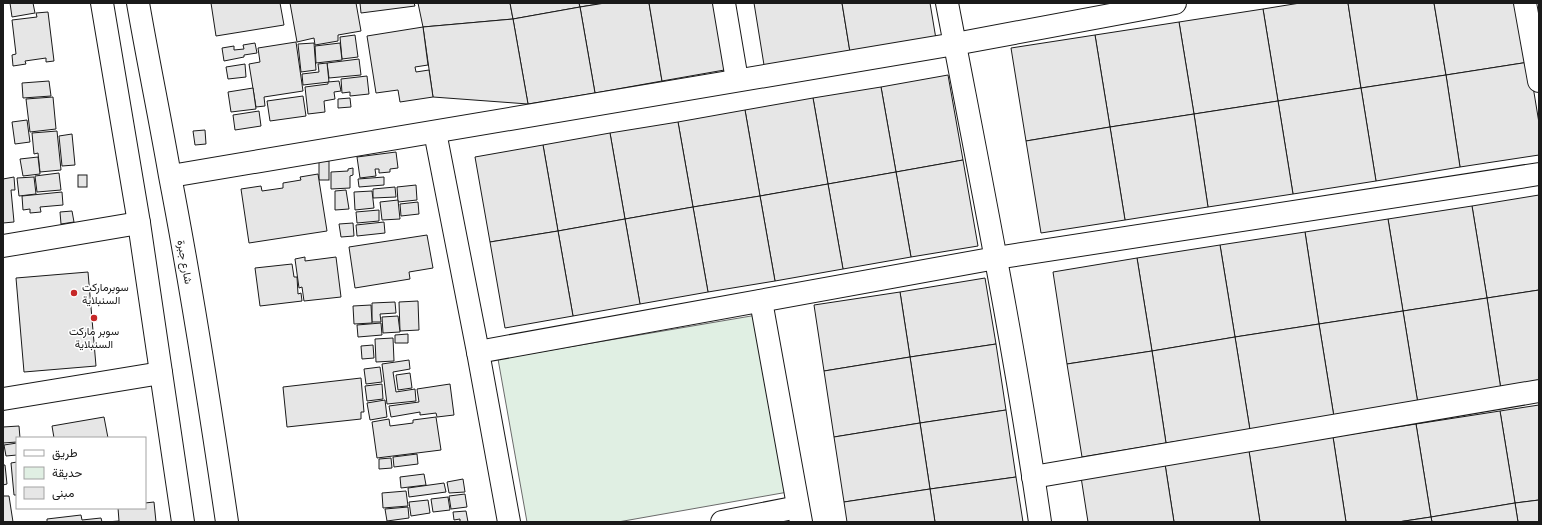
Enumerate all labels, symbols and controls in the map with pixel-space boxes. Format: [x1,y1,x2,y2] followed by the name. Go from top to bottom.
[173,239,195,286] street label: شارع جبرة
[82,281,129,307] place label: سوبرماركت السنبلاية
[69,288,79,298] marker: سوبرماركت السنبلاية
[89,313,99,323] marker: سوبر ماركت السنبلاية
[69,325,119,351] place label: سوبر ماركت السنبلاية
[16,437,146,509] legend
[52,446,78,461] text: طريق
[52,466,82,480] text: حديقة
[52,486,74,501] text: مبنى

